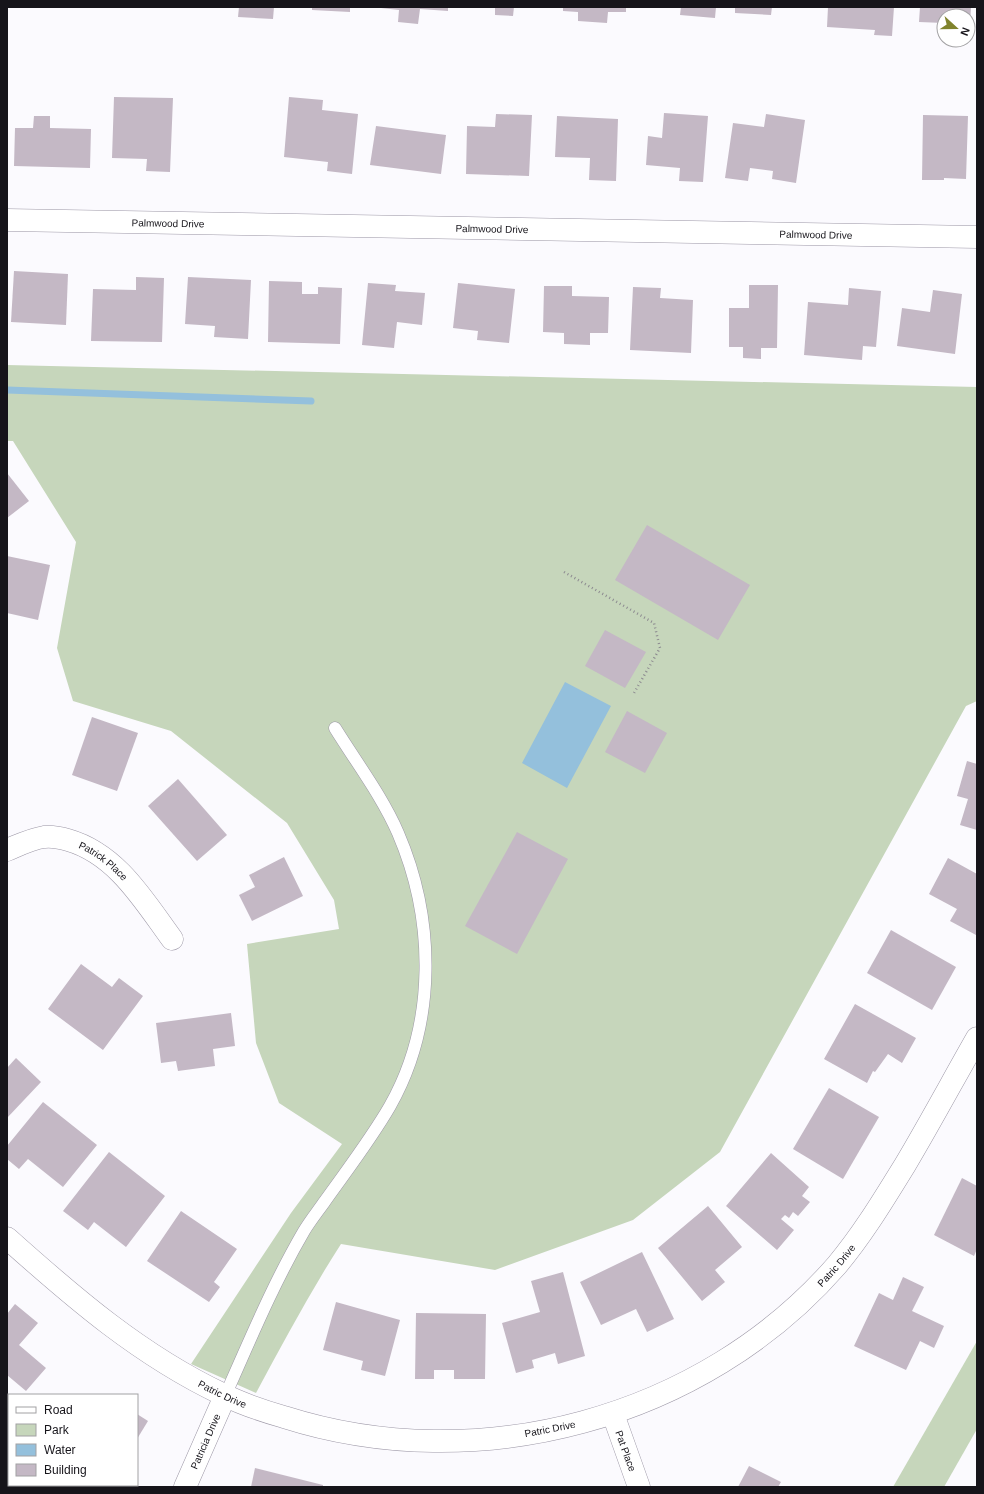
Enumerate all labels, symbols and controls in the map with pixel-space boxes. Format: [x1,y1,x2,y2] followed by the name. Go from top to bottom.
[936,8,976,48] north arrow
[958,26,972,37] text: N
[131,217,205,229] street label: Palmwood Drive
[455,222,529,235] street label: Palmwood Drive
[779,228,853,240] street label: Palmwood Drive
[77,839,130,883] street label: Patrick Place
[815,1242,857,1288] street label: Patric Drive
[197,1378,248,1410] street label: Patric Drive
[8,1394,138,1486] legend
[44,1403,73,1417] text: Road
[188,1411,222,1471] street label: Patricia Drive
[524,1419,577,1439] street label: Patric Drive
[44,1423,70,1437] text: Park
[614,1429,639,1473] street label: Pat Place
[44,1443,76,1457] text: Water
[44,1463,87,1477] text: Building

